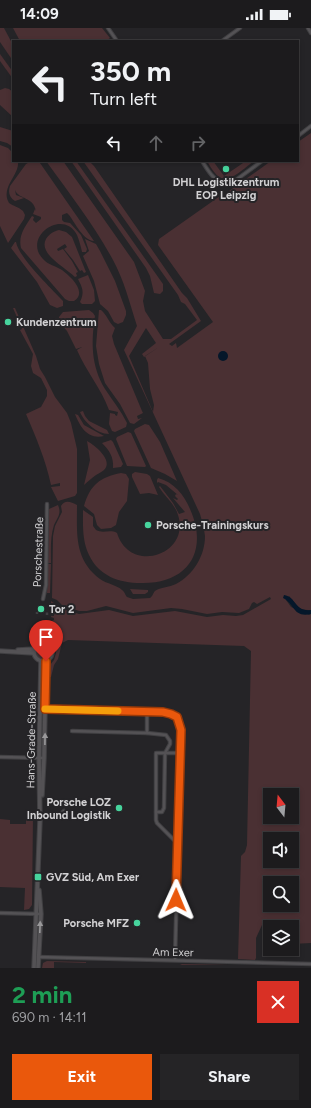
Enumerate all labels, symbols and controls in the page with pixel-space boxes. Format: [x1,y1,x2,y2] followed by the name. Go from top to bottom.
[20,5,59,23] text: 14:09
[90,54,171,88] text: 350 m
[24,56,76,108] icon: left
[90,88,157,110] text: Turn left
[103,132,125,154] icon: left
[145,132,167,154] icon: ahead
[187,132,209,154] icon: right
[221,164,231,174] marker: DHL Logistikzentrum EOP Leipzig
[173,176,280,202] place label: DHL Logistikzentrum EOP Leipzig
[16,316,97,329] place label: Kundenzentrum
[3,317,13,327] marker: Kundenzentrum
[31,517,46,587] street label: Porschestraße
[156,519,269,532] place label: Porsche-Trainingskurs
[143,520,153,530] marker: Porsche-Trainingskurs
[49,603,74,616] place label: Tor 2
[36,604,46,614] marker: Tor 2
[29,620,63,661] pin
[35,626,57,648] icon: arrive
[24,691,39,789] street label: Hans-Grade-Straße
[41,733,48,745] one-way arrow
[263,788,299,824] north arrow
[263,788,299,956] map controls
[27,796,111,822] place label: Porsche LOZ Inbound Logistik
[114,803,124,813] marker: Porsche LOZ Inbound Logistik
[263,832,299,868] button: sound
[46,871,140,884] place label: GVZ Süd, Am Exer
[33,872,43,882] marker: GVZ Süd, Am Exer
[263,876,299,912] button: search
[155,879,197,921] position arrow
[63,917,129,930] place label: Porsche MFZ
[132,918,142,928] marker: Porsche MFZ
[37,920,43,933] one-way arrow
[263,920,299,956] button: layers
[152,946,194,959] street label: Am Exer
[12,980,72,1009] text: 2 min
[257,981,299,1023] button: close
[12,1010,87,1025] text: 690 m · 14:11
[12,1054,152,1100] button: Exit
[160,1054,299,1100] button: Share

